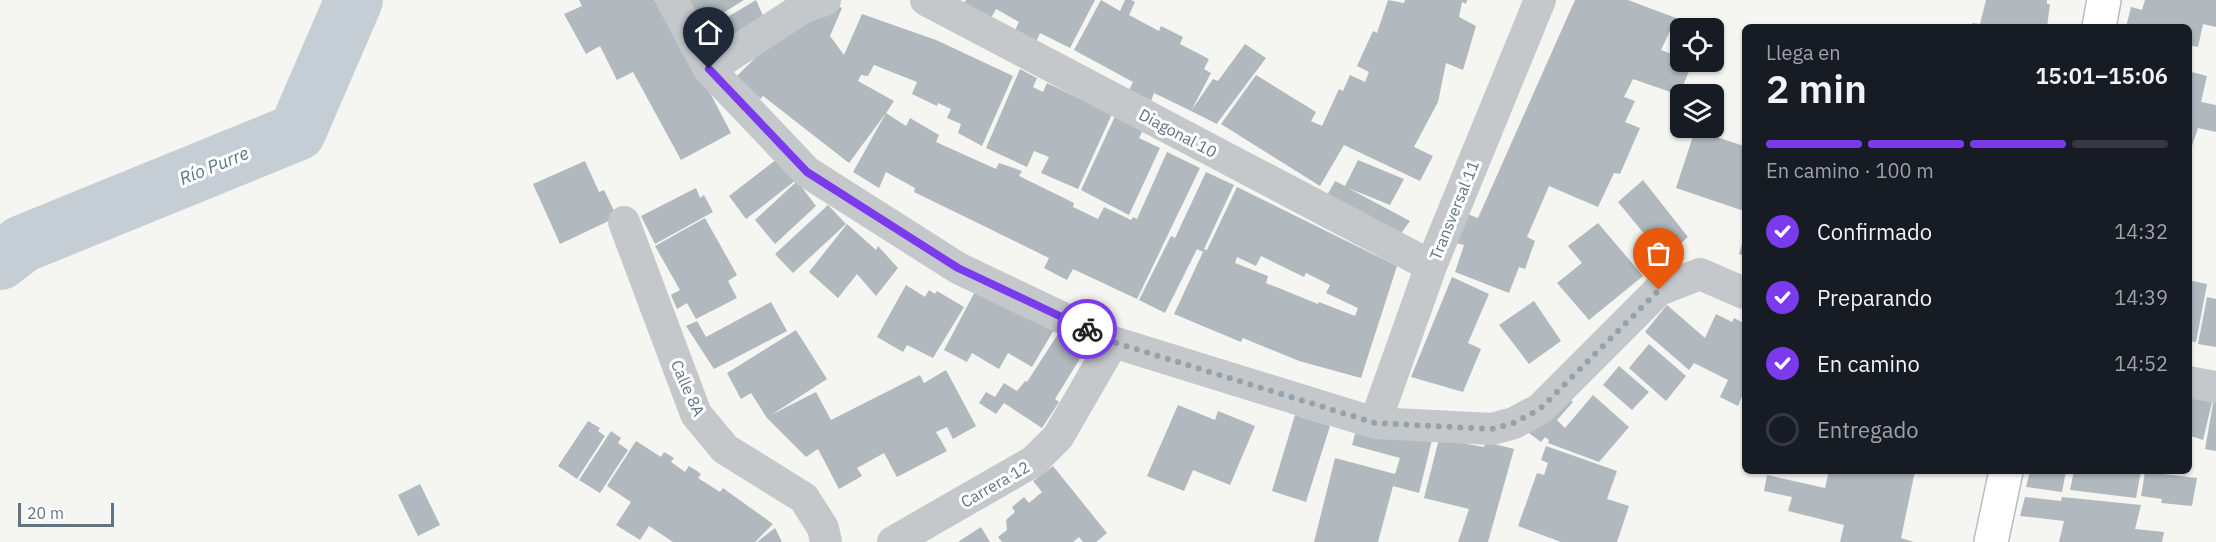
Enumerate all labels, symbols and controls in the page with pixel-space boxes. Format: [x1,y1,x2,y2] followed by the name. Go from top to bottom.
[683,7,734,69] pin
[692,16,725,49] icon: home
[1670,18,1724,138] map controls
[1670,18,1724,72] button: locate
[1766,39,1841,66] text: Llega en
[2035,61,2168,90] text: 15:01–15:06
[1766,63,1867,114] text: 2 min
[1670,84,1724,138] button: layers
[1136,104,1220,162] street label: Diagonal 10
[176,141,252,190] water label: Río Purre
[1425,157,1483,263] street label: Transversal 11
[1766,157,1934,184] text: En camino · 100 m
[1766,215,1799,248] icon: check
[1817,217,1932,246] text: Confirmado
[2114,218,2168,245] text: 14:32
[1633,228,1684,290] pin
[1642,237,1675,270] icon: bag
[1766,281,1799,314] icon: check
[1817,283,1932,312] text: Preparando
[2114,284,2168,311] text: 14:39
[1057,299,1117,359] courier
[1071,313,1104,346] icon: bike
[1766,347,1799,380] icon: check
[1817,349,1920,378] text: En camino
[2114,350,2168,377] text: 14:52
[667,357,709,419] street label: Calle 8A
[1817,415,1918,444] text: Entregado
[957,456,1033,512] street label: Carrera 12
[18,500,114,528] scale bar
[27,503,64,523] text: 20 m

